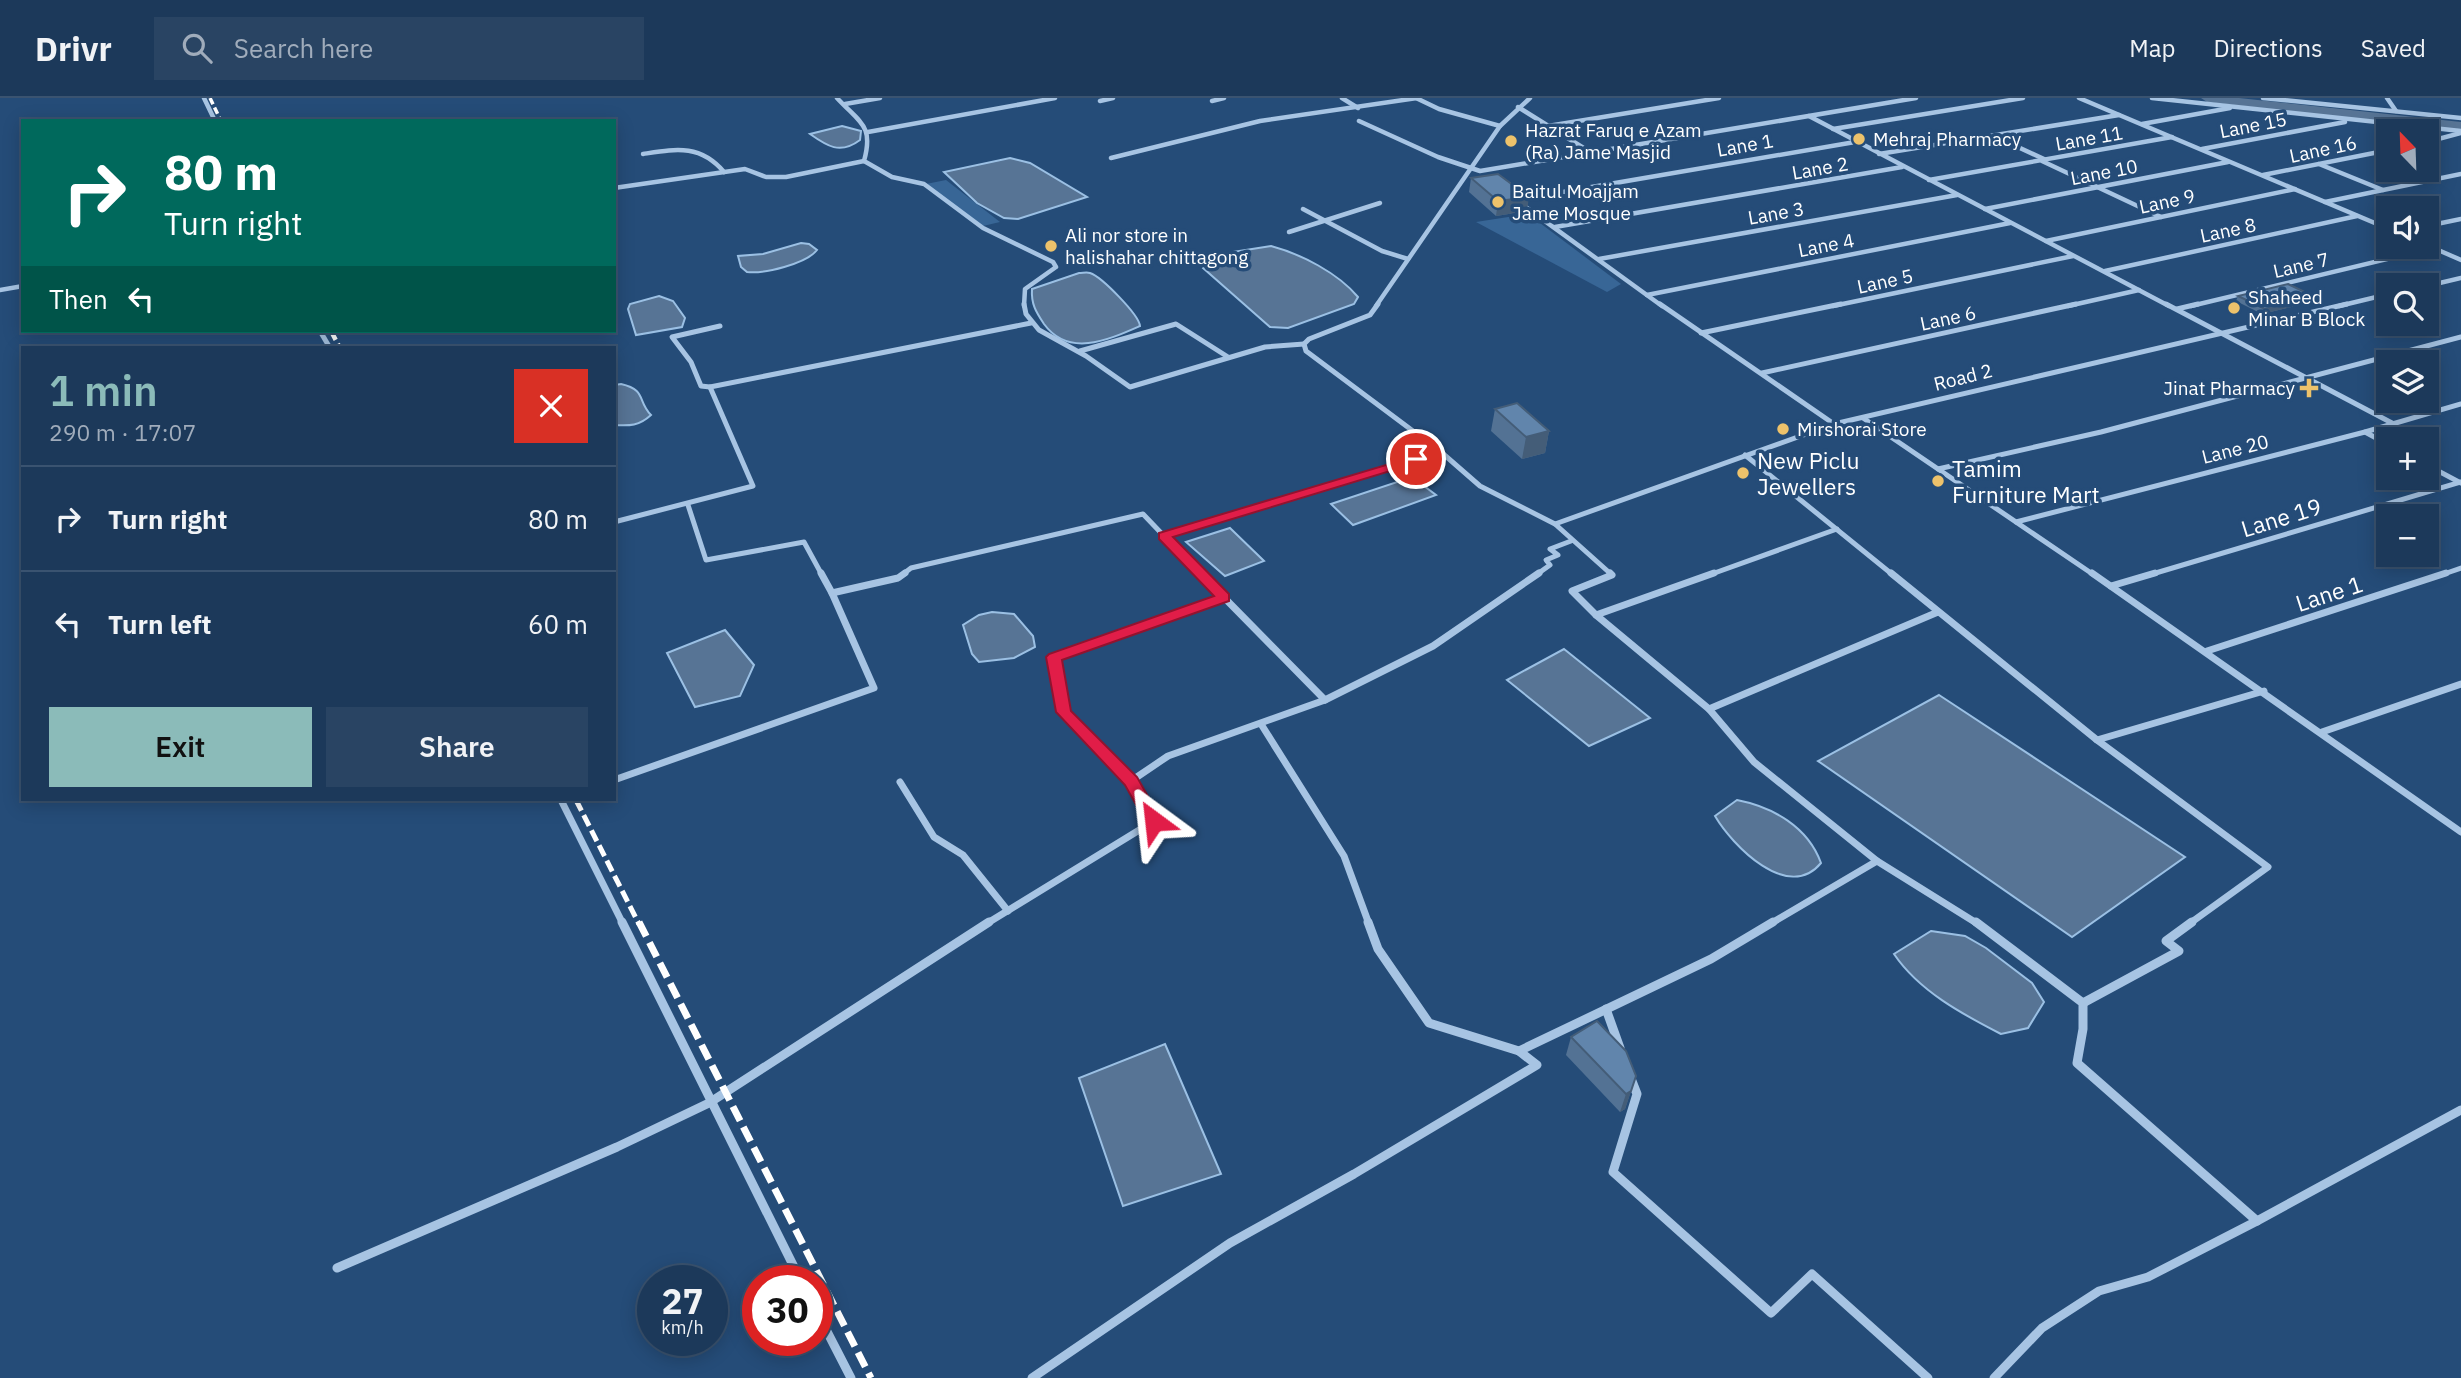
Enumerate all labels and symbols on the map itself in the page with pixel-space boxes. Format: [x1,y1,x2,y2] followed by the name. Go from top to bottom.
[2217,107,2289,143] street label: Lane 15
[1525,118,1702,164] place label: Hazrat Faruq e Azam (Ra) Jame Masjid
[2376,119,2440,182] north arrow
[2053,120,2125,156] street label: Lane 11
[1873,127,2022,151] place label: Mehraj Pharmacy
[1715,128,1775,162] street label: Lane 1
[2287,130,2359,168] street label: Lane 16
[1851,131,1867,147] marker: Mehraj Pharmacy
[1503,133,1519,149] marker: Hazrat Faruq e Azam (Ra) Jame Masjid
[1790,151,1850,185] street label: Lane 2
[2068,154,2140,190] street label: Lane 10
[1512,179,1639,225] place label: Baitul Moajjam Jame Mosque
[2137,183,2197,219] street label: Lane 9
[1490,194,1506,210] marker: Baitul Moajjam Jame Mosque
[1746,196,1806,230] street label: Lane 3
[2198,212,2258,248] street label: Lane 8
[1065,223,1248,269] place label: Ali nor store in halishahar chittagong
[1796,228,1856,262] street label: Lane 4
[1043,238,1059,254] marker: Ali nor store in halishahar chittagong
[2271,247,2331,283] street label: Lane 7
[1855,263,1915,299] street label: Lane 5
[2248,285,2365,331] place label: Shaheed Minar B Block
[1918,300,1978,336] street label: Lane 6
[2226,300,2242,316] marker: Shaheed Minar B Block
[1931,358,1995,396] street label: Road 2
[2163,376,2296,400] place label: Jinat Pharmacy
[2301,380,2317,396] marker: Jinat Pharmacy
[1797,417,1927,441] place label: Mirshorai Store
[1775,421,1791,437] marker: Mirshorai Store
[1386,429,1446,489] pin
[2199,429,2271,469] street label: Lane 20
[1757,445,1859,501] place label: New Piclu Jewellers
[1952,453,2100,509] place label: Tamim Furniture Mart
[1735,465,1751,481] marker: New Piclu Jewellers
[1930,473,1946,489] marker: Tamim Furniture Mart
[2237,491,2325,543] street label: Lane 19
[2292,568,2366,618] street label: Lane 1
[1117,784,1191,858] position arrow
[742,1265,833,1356] speed limit sign: 30

